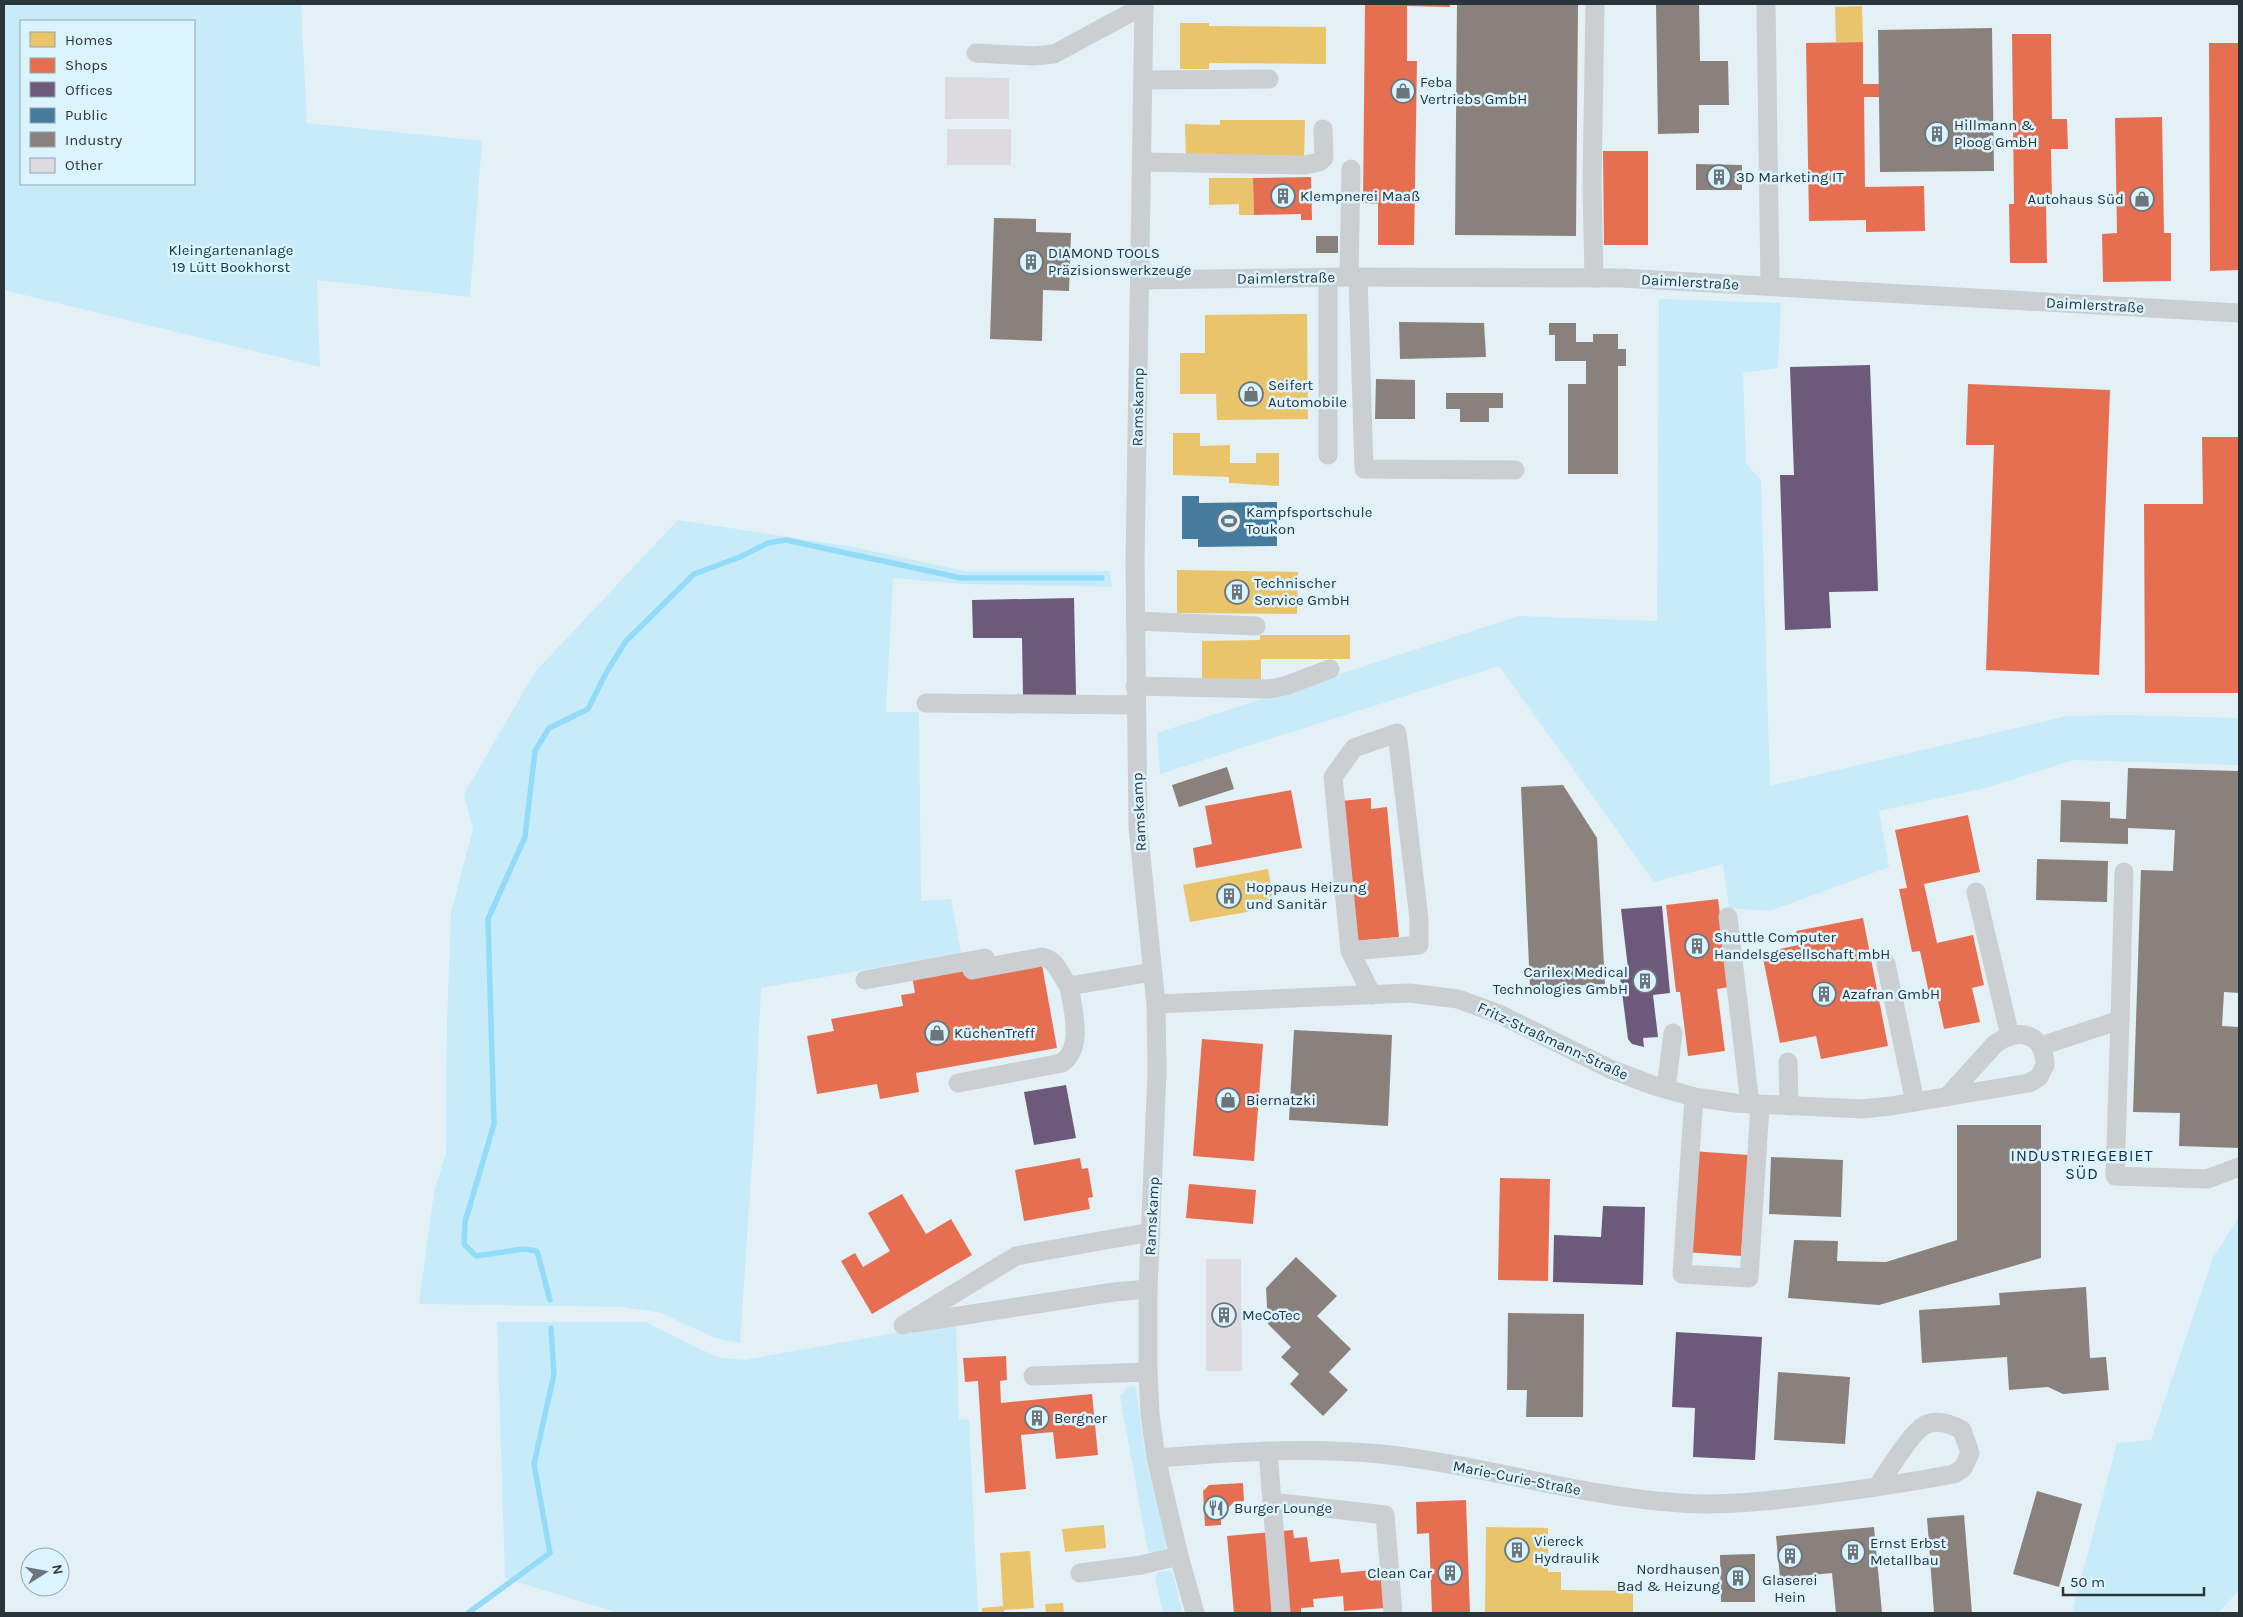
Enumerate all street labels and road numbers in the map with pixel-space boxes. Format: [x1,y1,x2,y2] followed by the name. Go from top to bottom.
[1237,268,1335,288] street label: Daimlerstraße
[1641,270,1739,294] street label: Daimlerstraße
[2046,293,2144,317] street label: Daimlerstraße
[1128,367,1148,447] street label: Ramskamp
[1128,772,1150,852] street label: Ramskamp
[1475,998,1631,1084] street label: Fritz-Straßmann-Straße
[1141,1176,1163,1256] street label: Ramskamp
[1451,1457,1583,1499] street label: Marie-Curie-Straße

